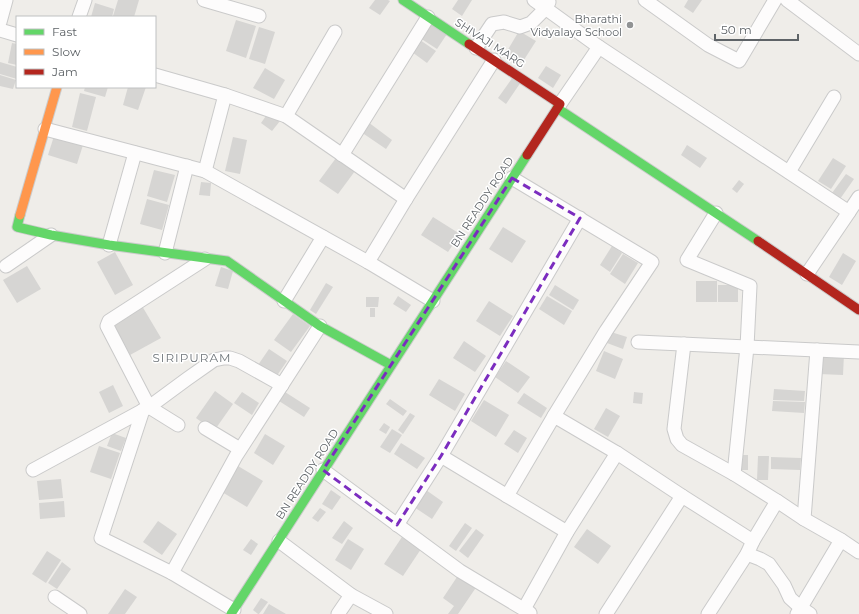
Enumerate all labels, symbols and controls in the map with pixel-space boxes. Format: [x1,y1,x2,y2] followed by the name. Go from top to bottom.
[530,12,622,39] place label: Bharathi Vidyalaya School
[452,15,528,71] street label: SHIVAJI MARG
[16,16,156,88] legend
[715,16,798,42] scale bar
[625,20,635,30] marker: Bharathi Vidyalaya School
[721,22,752,37] text: 50 m
[52,24,77,39] text: Fast
[52,44,81,59] text: Slow
[51,64,78,79] text: Jam
[448,154,516,250] street label: BN READDY ROAD
[152,350,232,365] district label: SIRIPURAM
[273,426,341,522] street label: BN READDY ROAD

